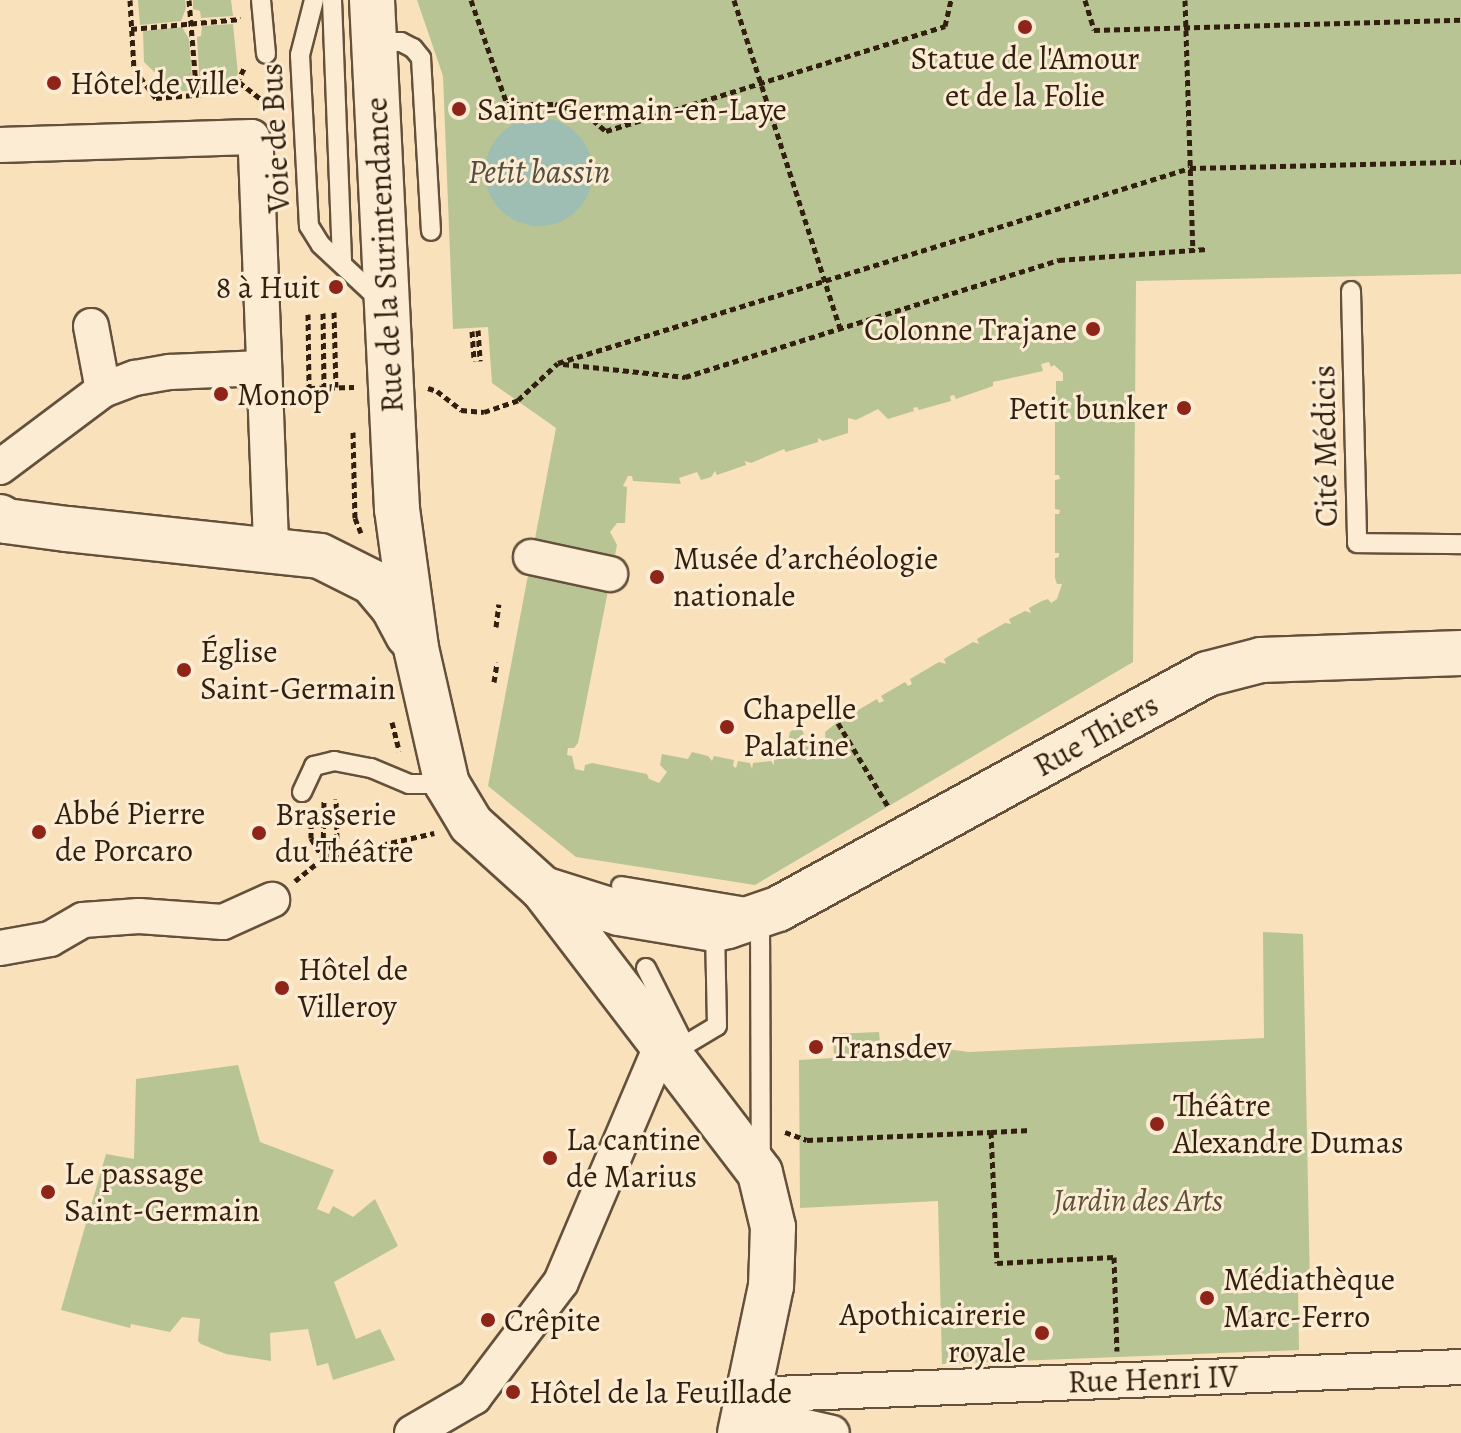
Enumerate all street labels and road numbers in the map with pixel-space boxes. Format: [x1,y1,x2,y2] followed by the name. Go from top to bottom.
[252,62,298,214] street label: Voie de Bus
[357,96,411,414] street label: Rue de la Surintendance
[1304,365,1346,527] street label: Cité Médicis
[1027,685,1165,785] street label: Rue Thiers
[1067,1357,1239,1401] street label: Rue Henri IV

